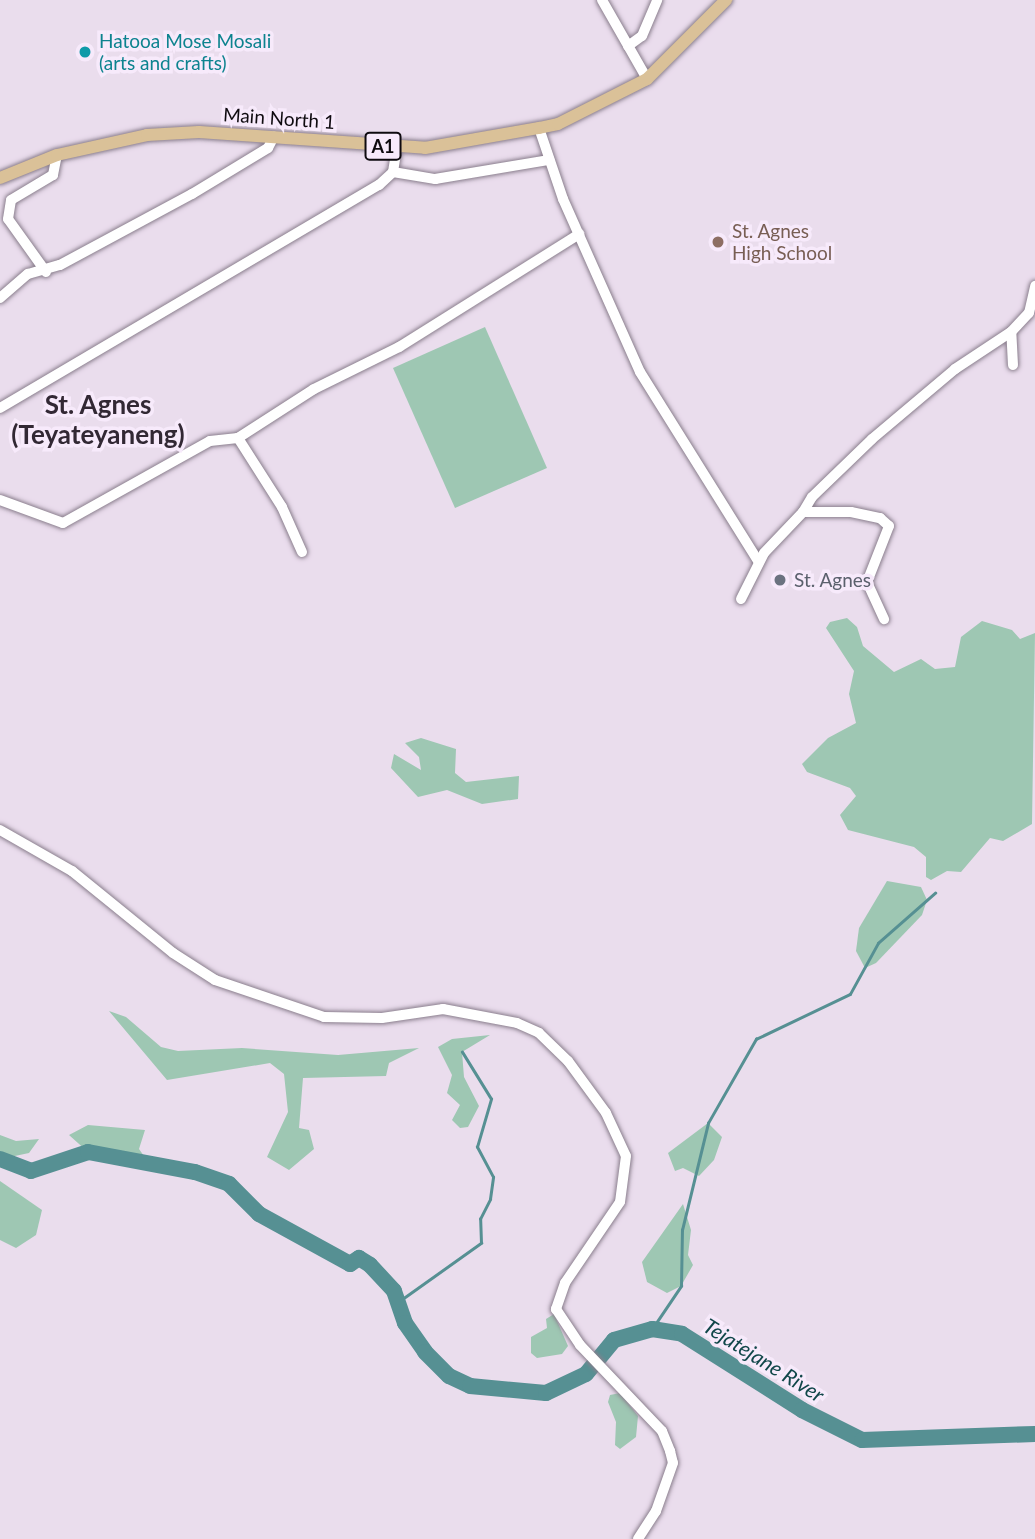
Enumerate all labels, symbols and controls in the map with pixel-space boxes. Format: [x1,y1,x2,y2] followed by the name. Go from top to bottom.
[99,30,271,74] place label: Hatooa Mose Mosali (arts and crafts)
[77,44,93,60] marker: Hatooa Mose Mosali (arts and crafts)
[222,103,336,133] street label: Main North 1
[364,132,402,160] road number: A1
[732,220,832,264] place label: St. Agnes High School
[710,234,726,250] marker: St. Agnes High School
[11,389,185,450] district label: St. Agnes (Teyateyaneng)
[794,569,872,591] place label: St. Agnes
[772,572,788,588] marker: St. Agnes
[699,1313,829,1407] water label: Tejatejane River

